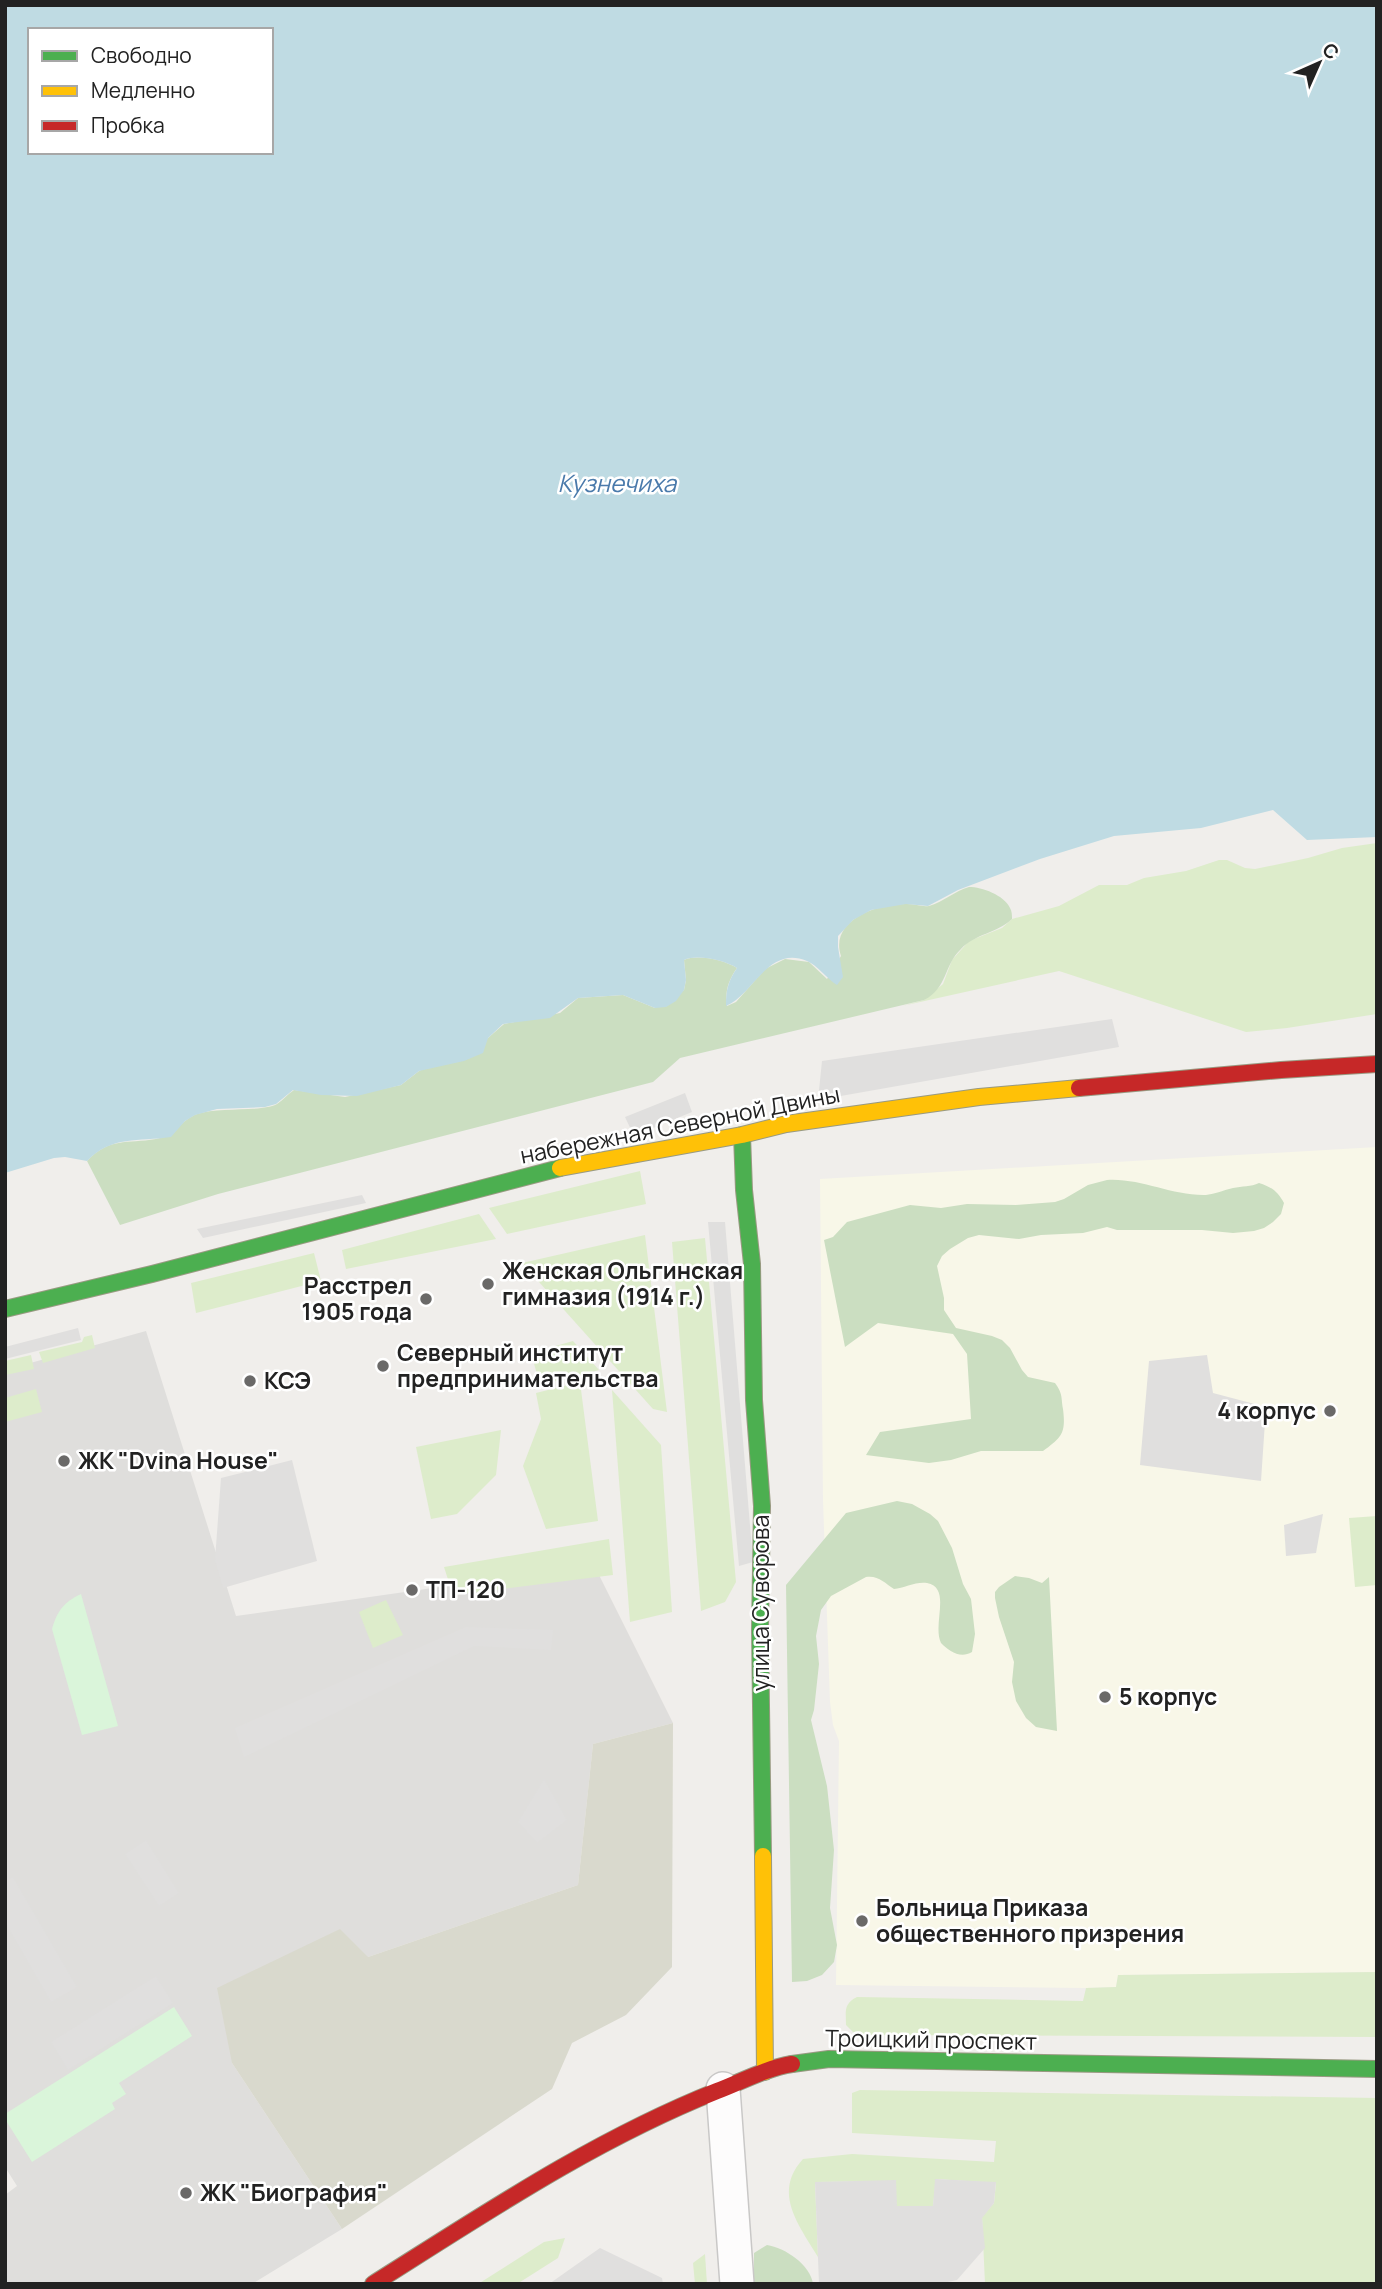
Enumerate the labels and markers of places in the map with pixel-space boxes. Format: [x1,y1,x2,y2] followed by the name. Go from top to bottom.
[502,1254,743,1312] place label: Женская Ольгинская гимназия (1914 г.)
[302,1269,412,1327] place label: Расстрел 1905 года
[480,1276,496,1292] marker: Женская Ольгинская гимназия (1914 г.)
[418,1291,434,1307] marker: Расстрел 1905 года
[397,1336,658,1394] place label: Северный институт предпринимательства
[375,1358,391,1374] marker: Северный институт предпринимательства
[264,1364,311,1396] place label: КСЭ
[242,1373,258,1389] marker: КСЭ
[1217,1394,1316,1426] place label: 4 корпус
[1322,1403,1338,1419] marker: 4 корпус
[78,1444,279,1476] place label: ЖК "Dvina House"
[56,1453,72,1469] marker: ЖК "Dvina House"
[426,1573,505,1605] place label: ТП-120
[404,1582,420,1598] marker: ТП-120
[1119,1680,1217,1712] place label: 5 корпус
[1097,1689,1113,1705] marker: 5 корпус
[876,1891,1184,1949] place label: Больница Приказа общественного призрения
[854,1913,870,1929] marker: Больница Приказа общественного призрения
[200,2176,388,2208] place label: ЖК "Биография"
[178,2185,194,2201] marker: ЖК "Биография"

